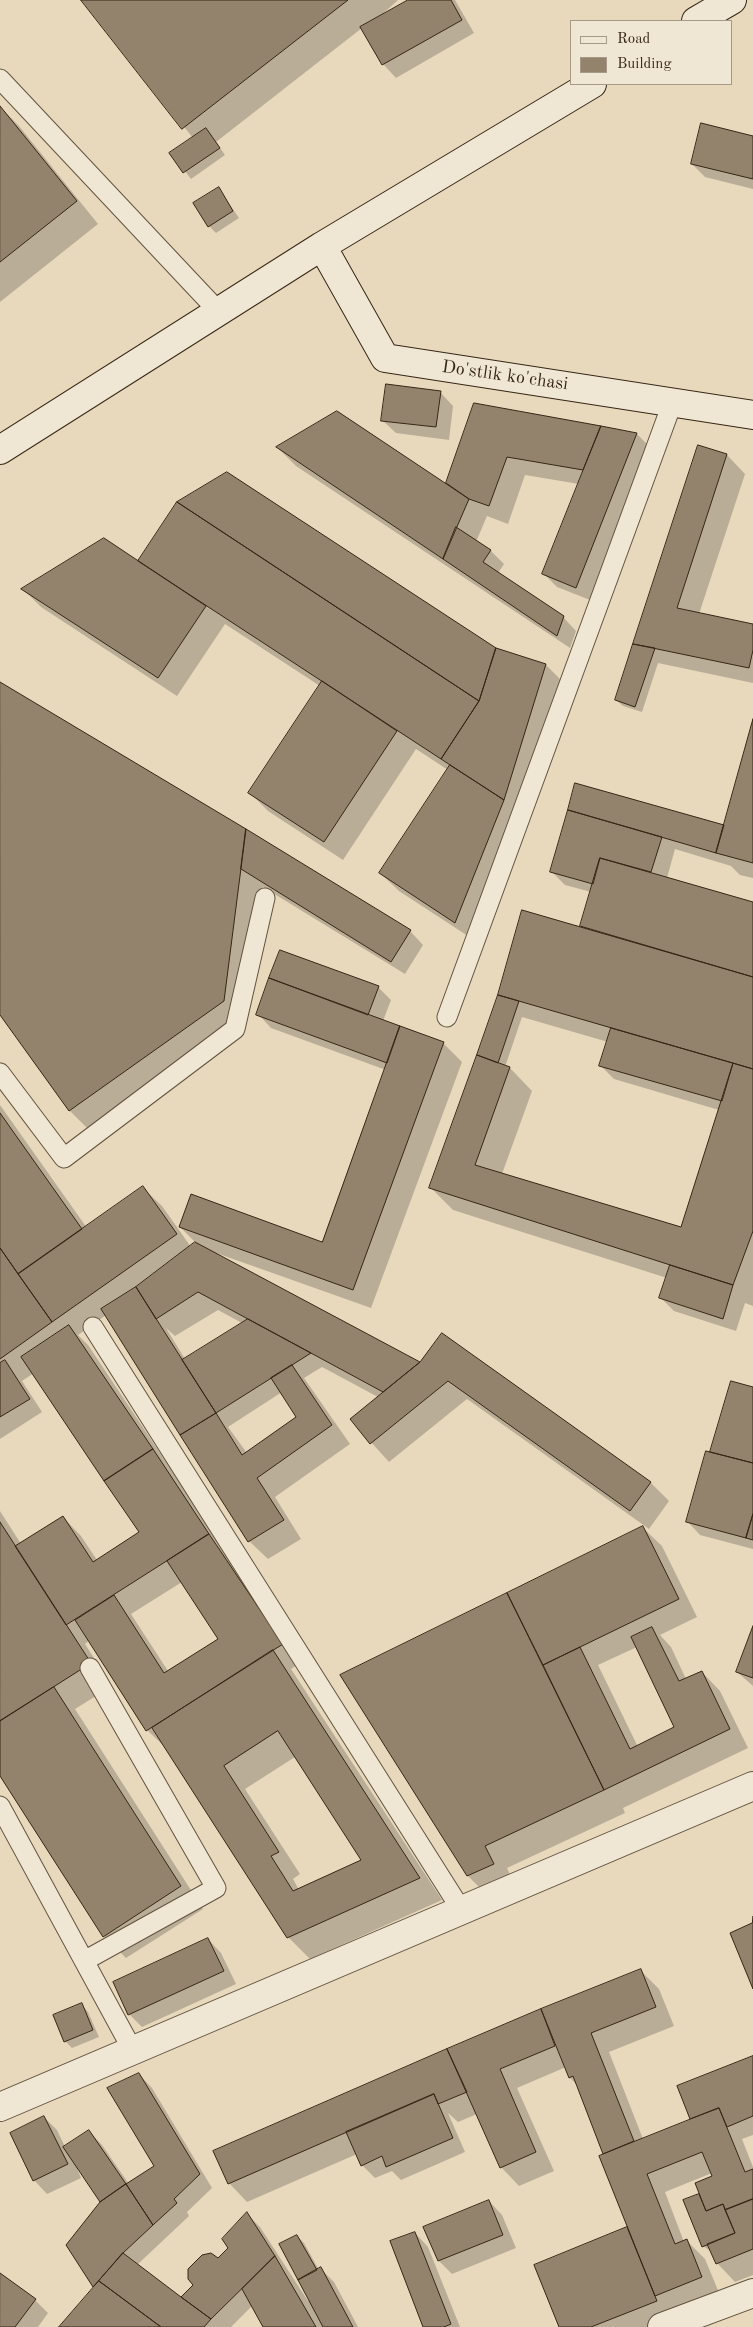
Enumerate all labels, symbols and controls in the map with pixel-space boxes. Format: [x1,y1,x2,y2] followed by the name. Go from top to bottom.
[570,20,733,85] legend
[617,32,650,47] text: Road
[617,57,672,72] text: Building
[440,356,570,396] street label: Do'stlik ko'chasi

